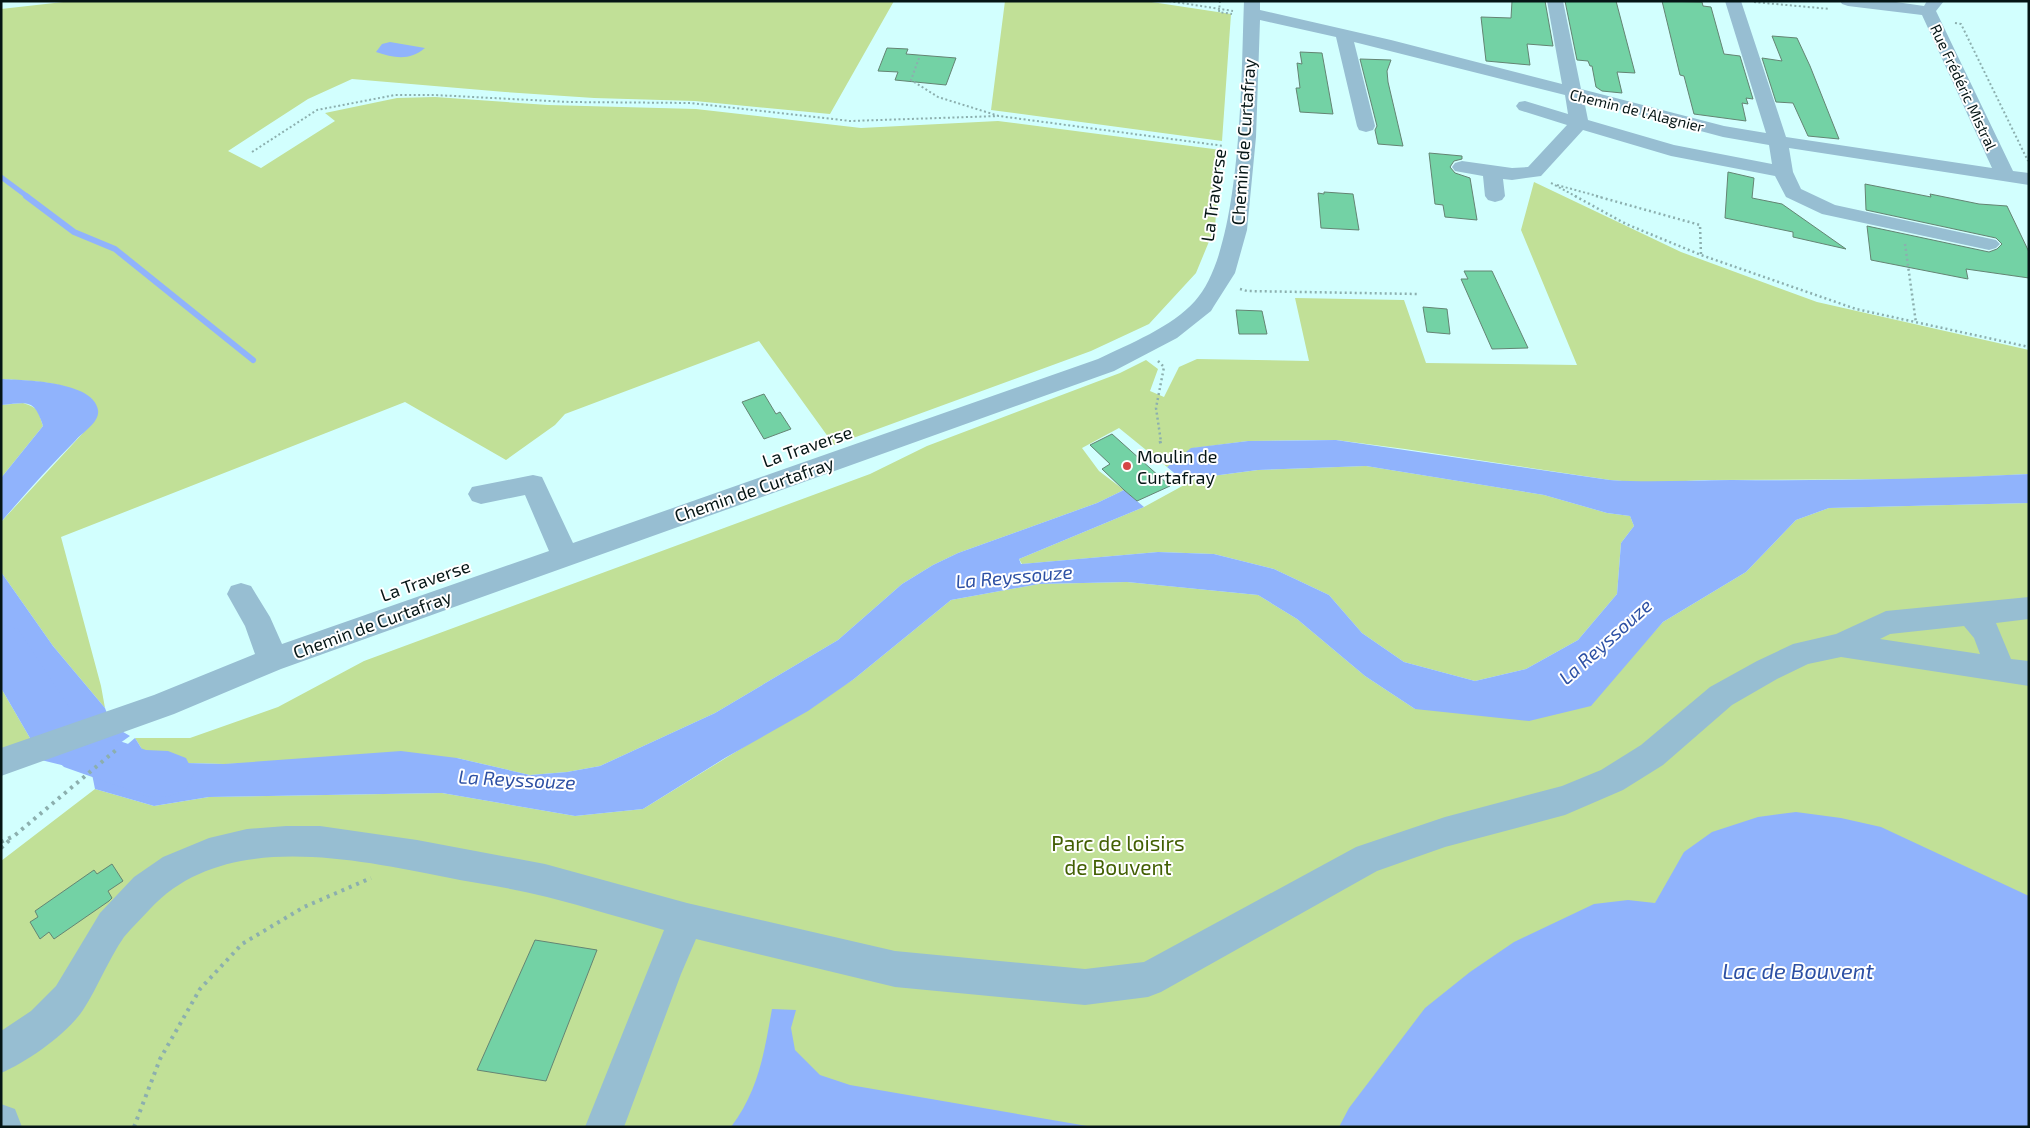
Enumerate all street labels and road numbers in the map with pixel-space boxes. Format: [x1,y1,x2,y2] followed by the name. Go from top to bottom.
[1927,21,2001,153] street label: Rue Frédéric Mistral
[1226,57,1260,226] street label: Chemin de Curtafray
[1568,85,1706,135] street label: Chemin de l'Alagnier
[1196,147,1230,243] street label: La Traverse
[759,420,855,472] street label: La Traverse
[671,451,837,527] street label: Chemin de Curtafray
[377,554,473,606] street label: La Traverse
[290,585,455,663] street label: Chemin de Curtafray

